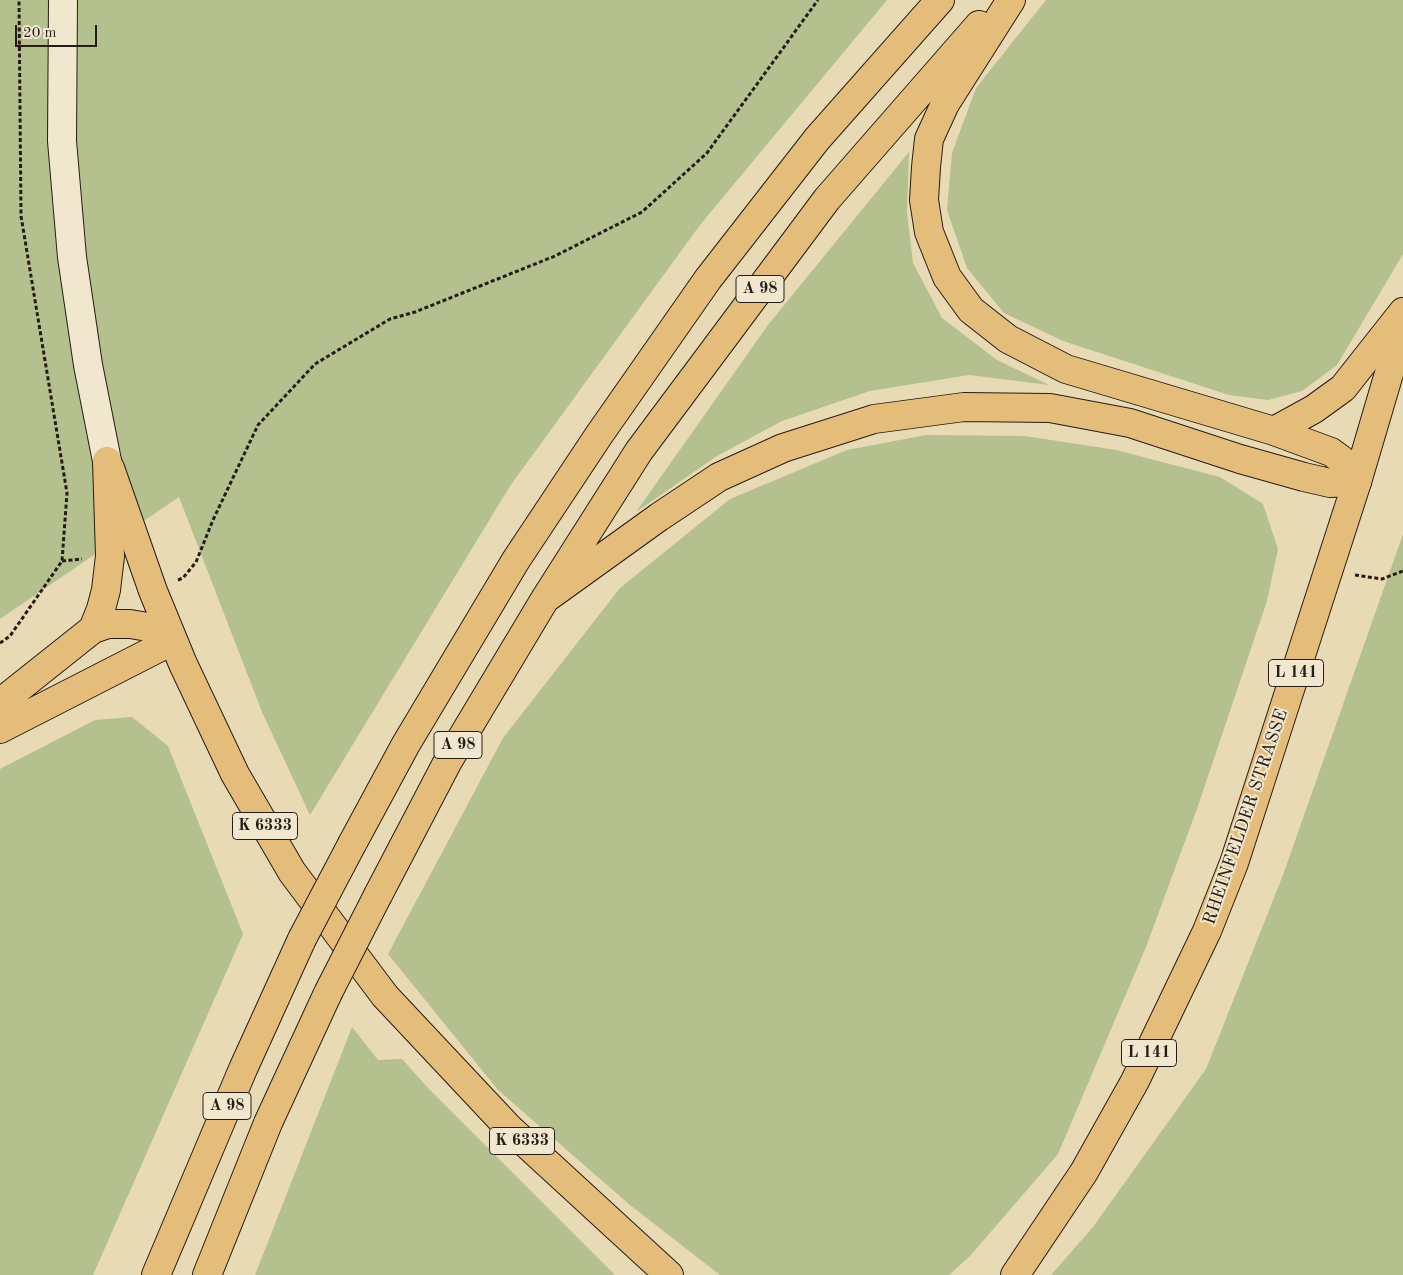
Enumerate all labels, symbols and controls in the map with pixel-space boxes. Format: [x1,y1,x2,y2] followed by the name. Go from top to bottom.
[18,15,100,47] scale bar
[23,26,57,41] text: 20 m
[736,276,784,302] road number: A 98
[1268,660,1324,686] road number: L 141
[1199,706,1293,928] street label: RHEINFELDER STRASSE
[434,732,482,758] road number: A 98
[232,812,298,839] road number: K 6333
[1122,1040,1176,1066] road number: L 141
[203,1092,251,1120] road number: A 98
[490,1128,554,1154] road number: K 6333

